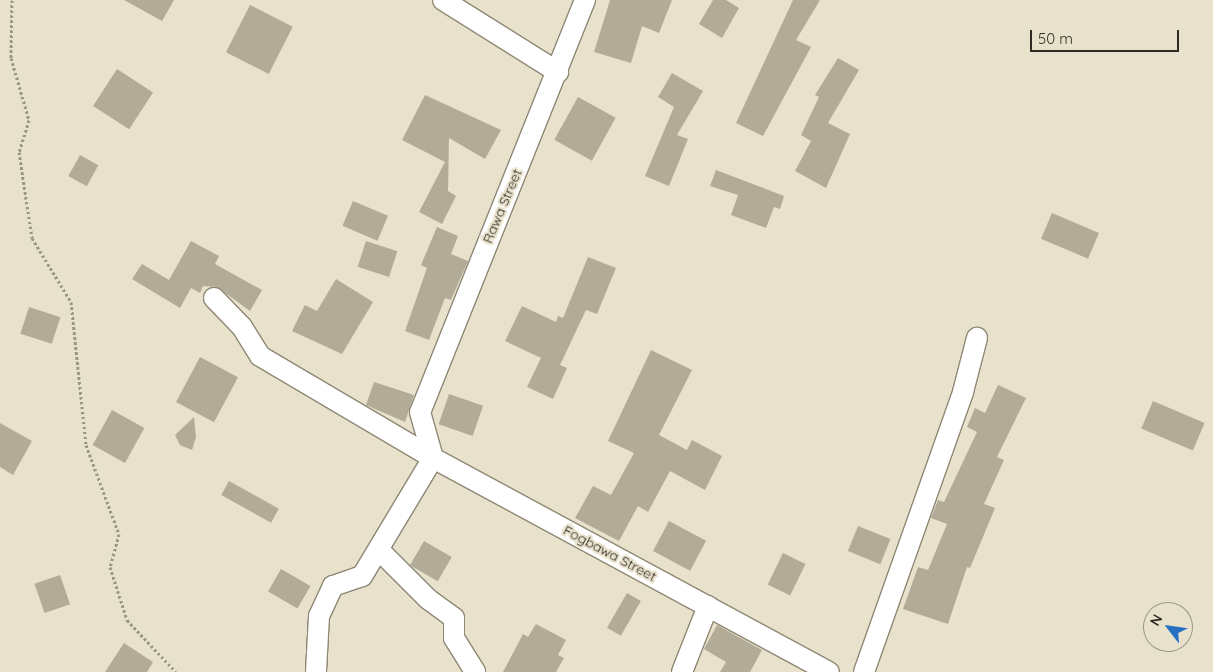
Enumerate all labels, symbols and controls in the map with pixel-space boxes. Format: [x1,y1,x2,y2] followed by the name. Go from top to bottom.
[1033,20,1182,52] scale bar
[1038,29,1073,48] text: 50 m
[479,166,525,246] street label: Rawa Street
[561,521,659,585] street label: Fogbawa Street
[1143,602,1193,652] north arrow
[1146,611,1166,629] text: N

